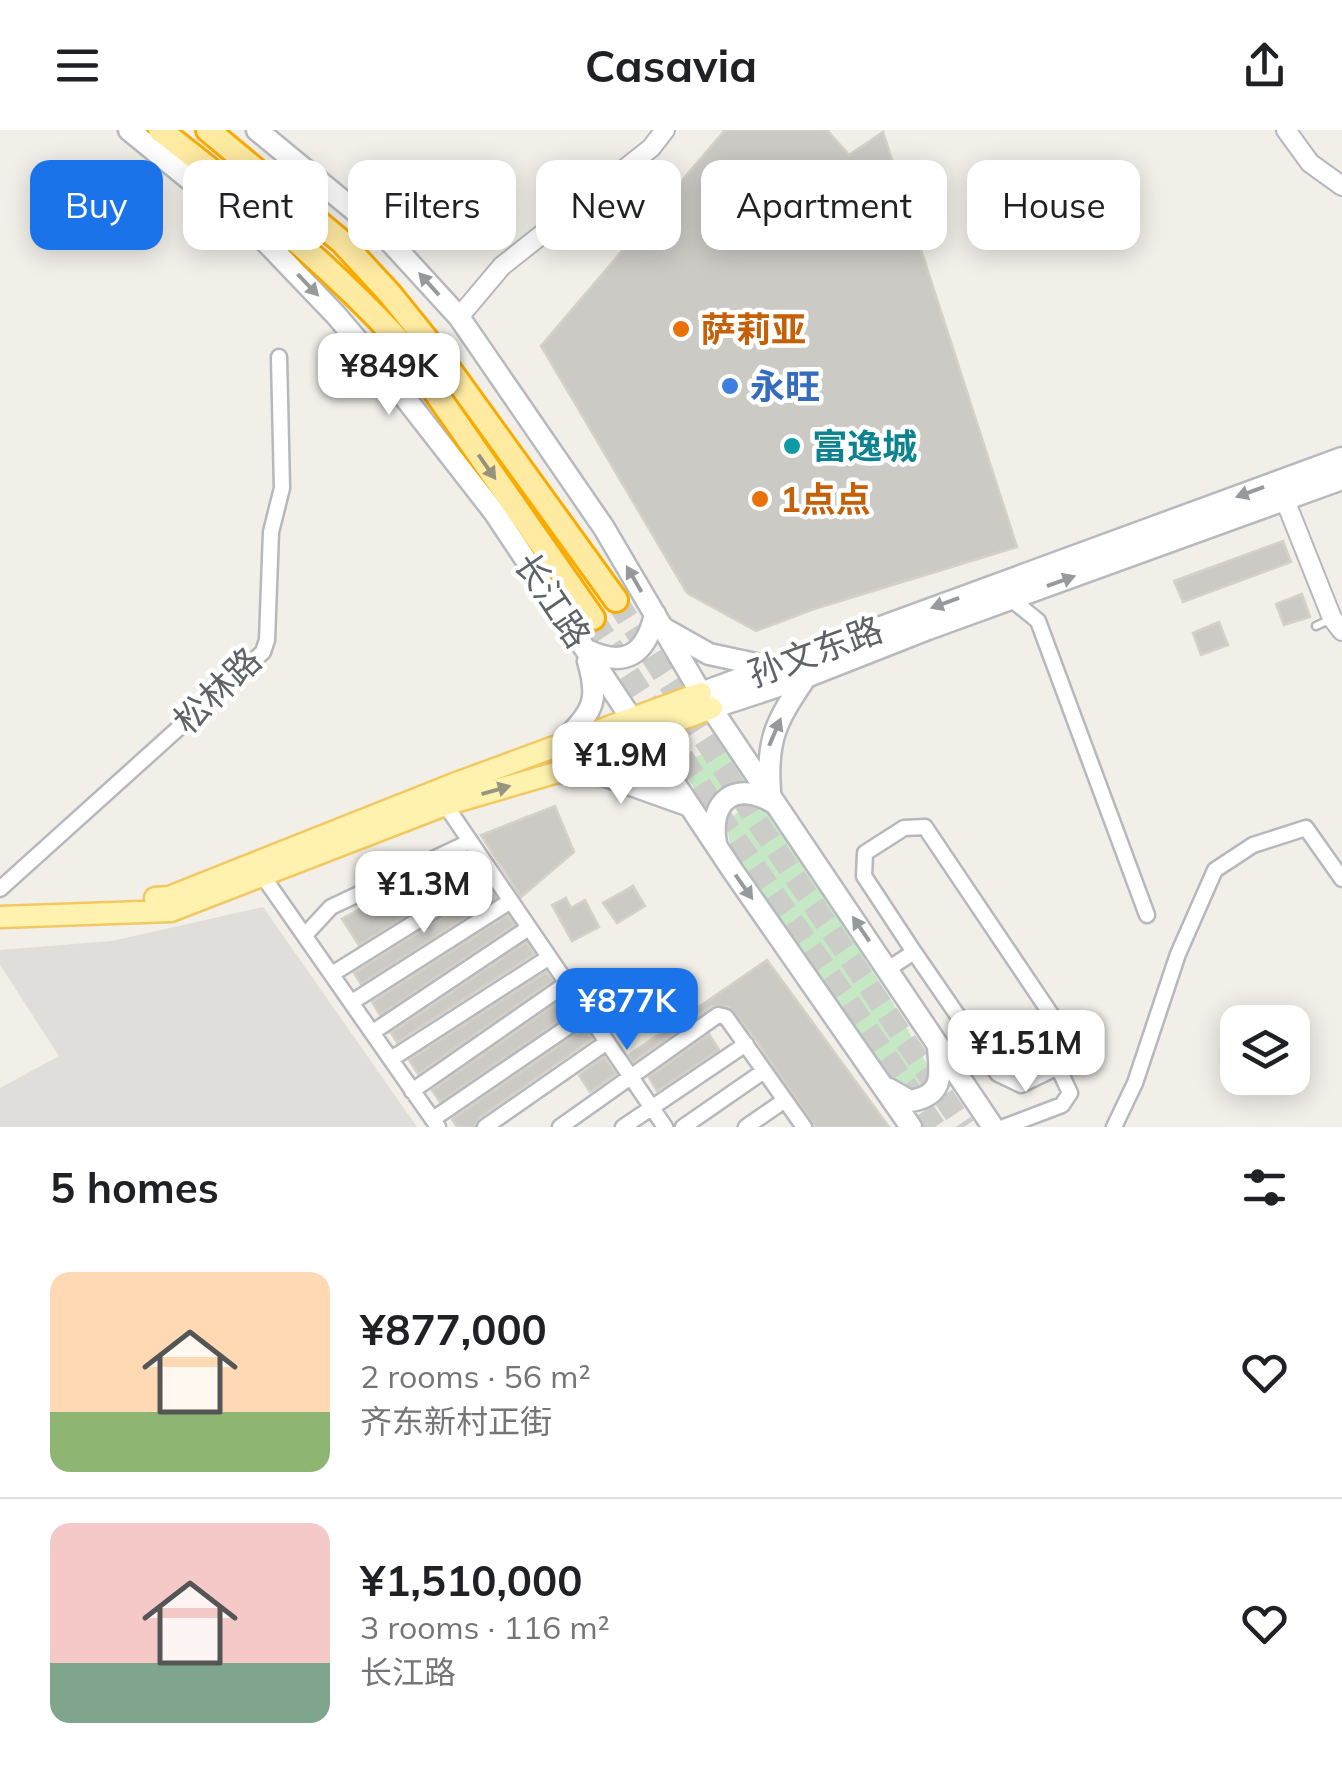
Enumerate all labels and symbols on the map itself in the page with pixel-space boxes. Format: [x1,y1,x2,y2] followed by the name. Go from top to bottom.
[418,272,440,297] one-way arrow
[296,273,319,297] one-way arrow
[701,307,806,351] place label: 萨莉亚
[670,318,692,340] marker: 萨莉亚
[319,333,459,418] pin: ¥849K
[750,364,820,408] place label: 永旺
[719,375,741,397] marker: 永旺
[812,424,917,468] place label: 富逸城
[781,435,803,457] marker: 富逸城
[477,453,496,480] one-way arrow
[780,477,871,521] place label: 1点点
[1235,485,1265,500] one-way arrow
[749,488,771,510] marker: 1点点
[505,544,601,656] street label: 长江路
[625,565,643,593] one-way arrow
[1046,573,1076,588] one-way arrow
[930,596,960,611] one-way arrow
[742,606,888,696] street label: 孙文东路
[164,638,270,742] street label: 松林路
[768,717,784,747] one-way arrow
[551,722,691,807] pin: ¥1.9M
[480,782,511,798] one-way arrow
[354,851,494,936] pin: ¥1.3M
[734,873,753,900] one-way arrow
[853,916,871,943] one-way arrow
[557,968,697,1053] pin: ¥877K
[945,1010,1107,1095] pin: ¥1.51M

